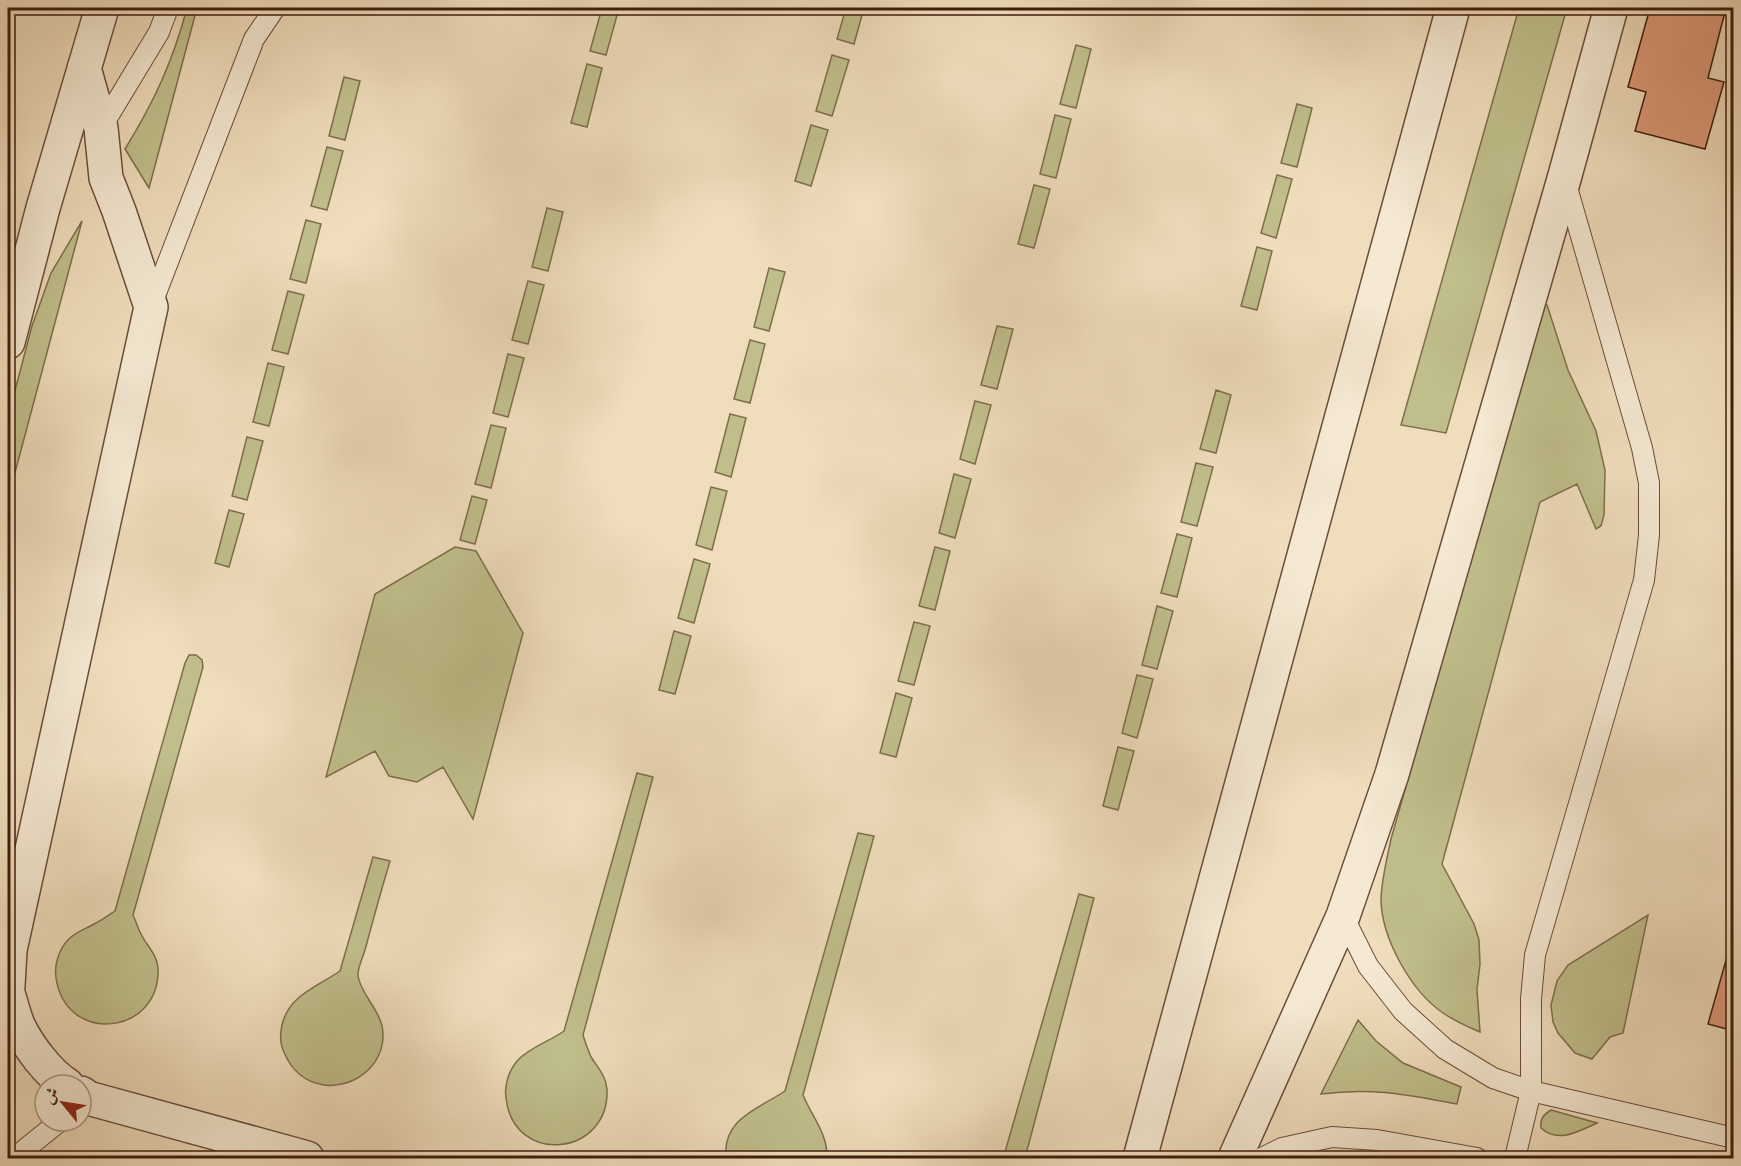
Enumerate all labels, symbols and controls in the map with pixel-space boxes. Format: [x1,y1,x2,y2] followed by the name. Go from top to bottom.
[33,1073,93,1133] north arrow
[37,1084,64,1108] text: ش

